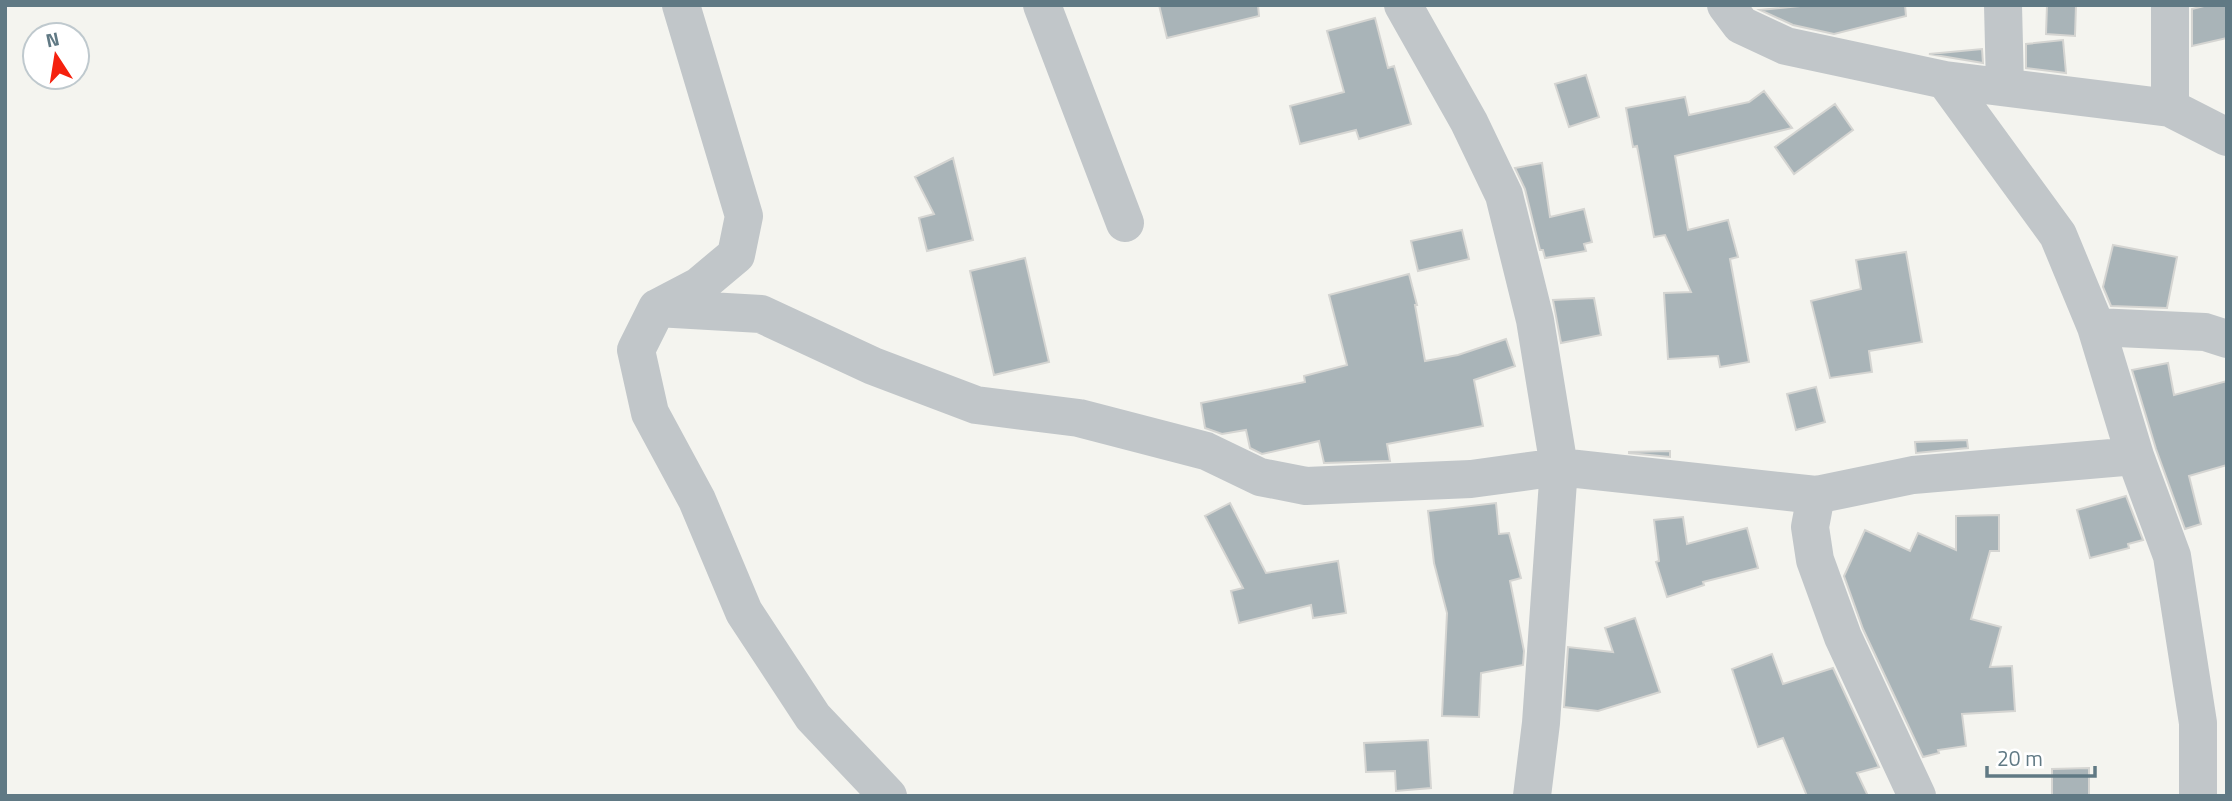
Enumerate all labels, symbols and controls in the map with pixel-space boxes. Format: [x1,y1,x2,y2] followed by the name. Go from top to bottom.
[21,21,91,91] north arrow
[43,23,62,54] text: N
[1987,734,2096,778] scale bar
[1997,742,2043,774] text: 20 m

